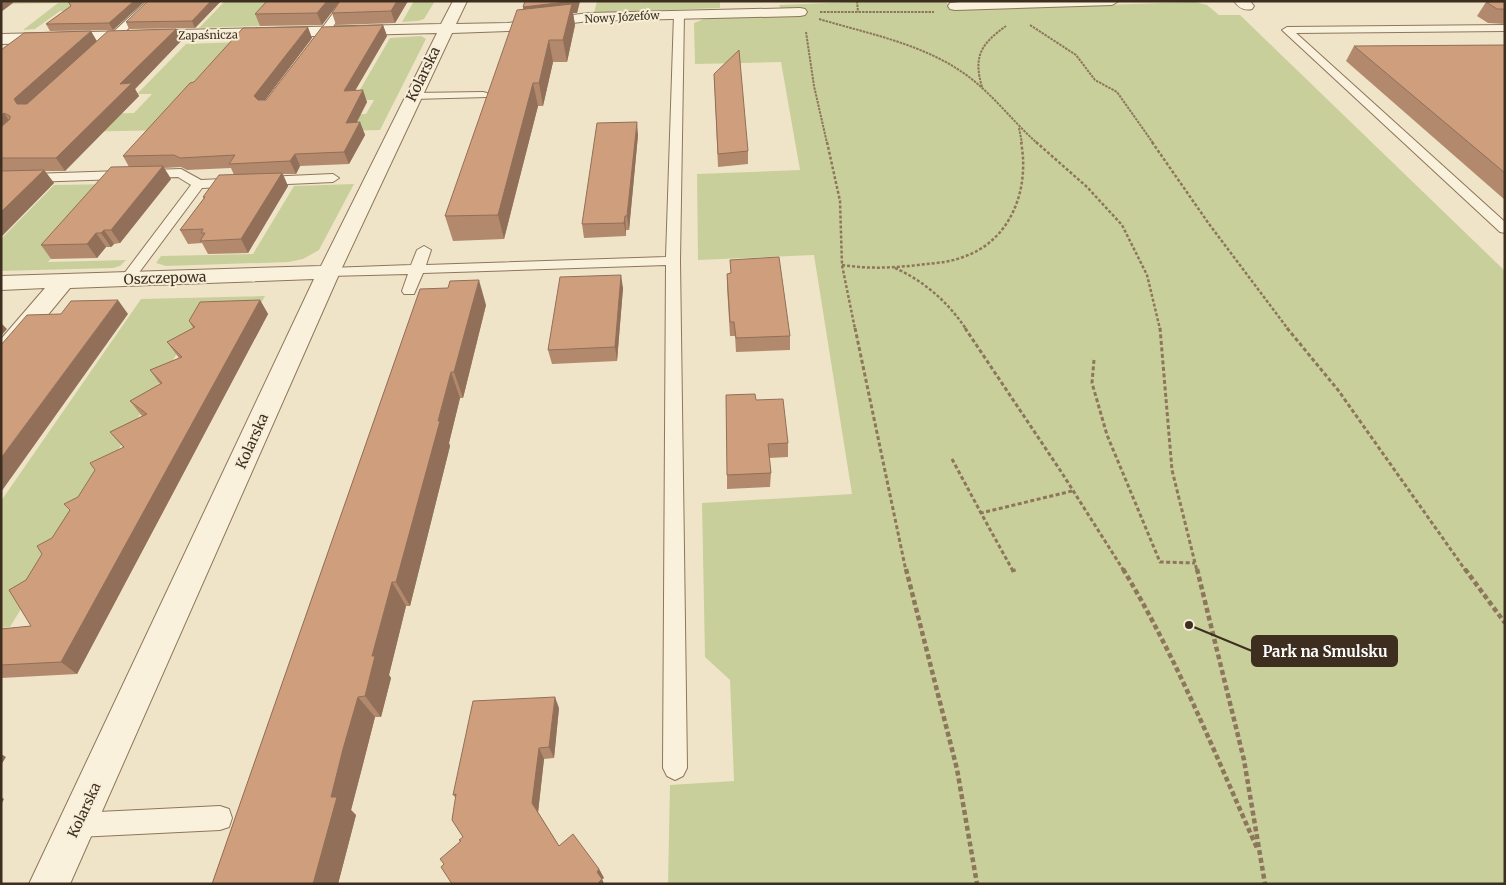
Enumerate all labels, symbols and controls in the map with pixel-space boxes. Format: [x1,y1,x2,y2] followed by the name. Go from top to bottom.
[584,8,661,26] street label: Nowy Józefów
[178,27,238,43] street label: Zapaśnicza
[402,43,444,104] street label: Kolarska
[123,268,207,288] street label: Oszczepowa
[232,410,272,472] street label: Kolarska
[1252,636,1397,666] callout: Park na Smulsku
[1262,642,1388,661] text: Park na Smulsku
[63,779,105,840] street label: Kolarska

